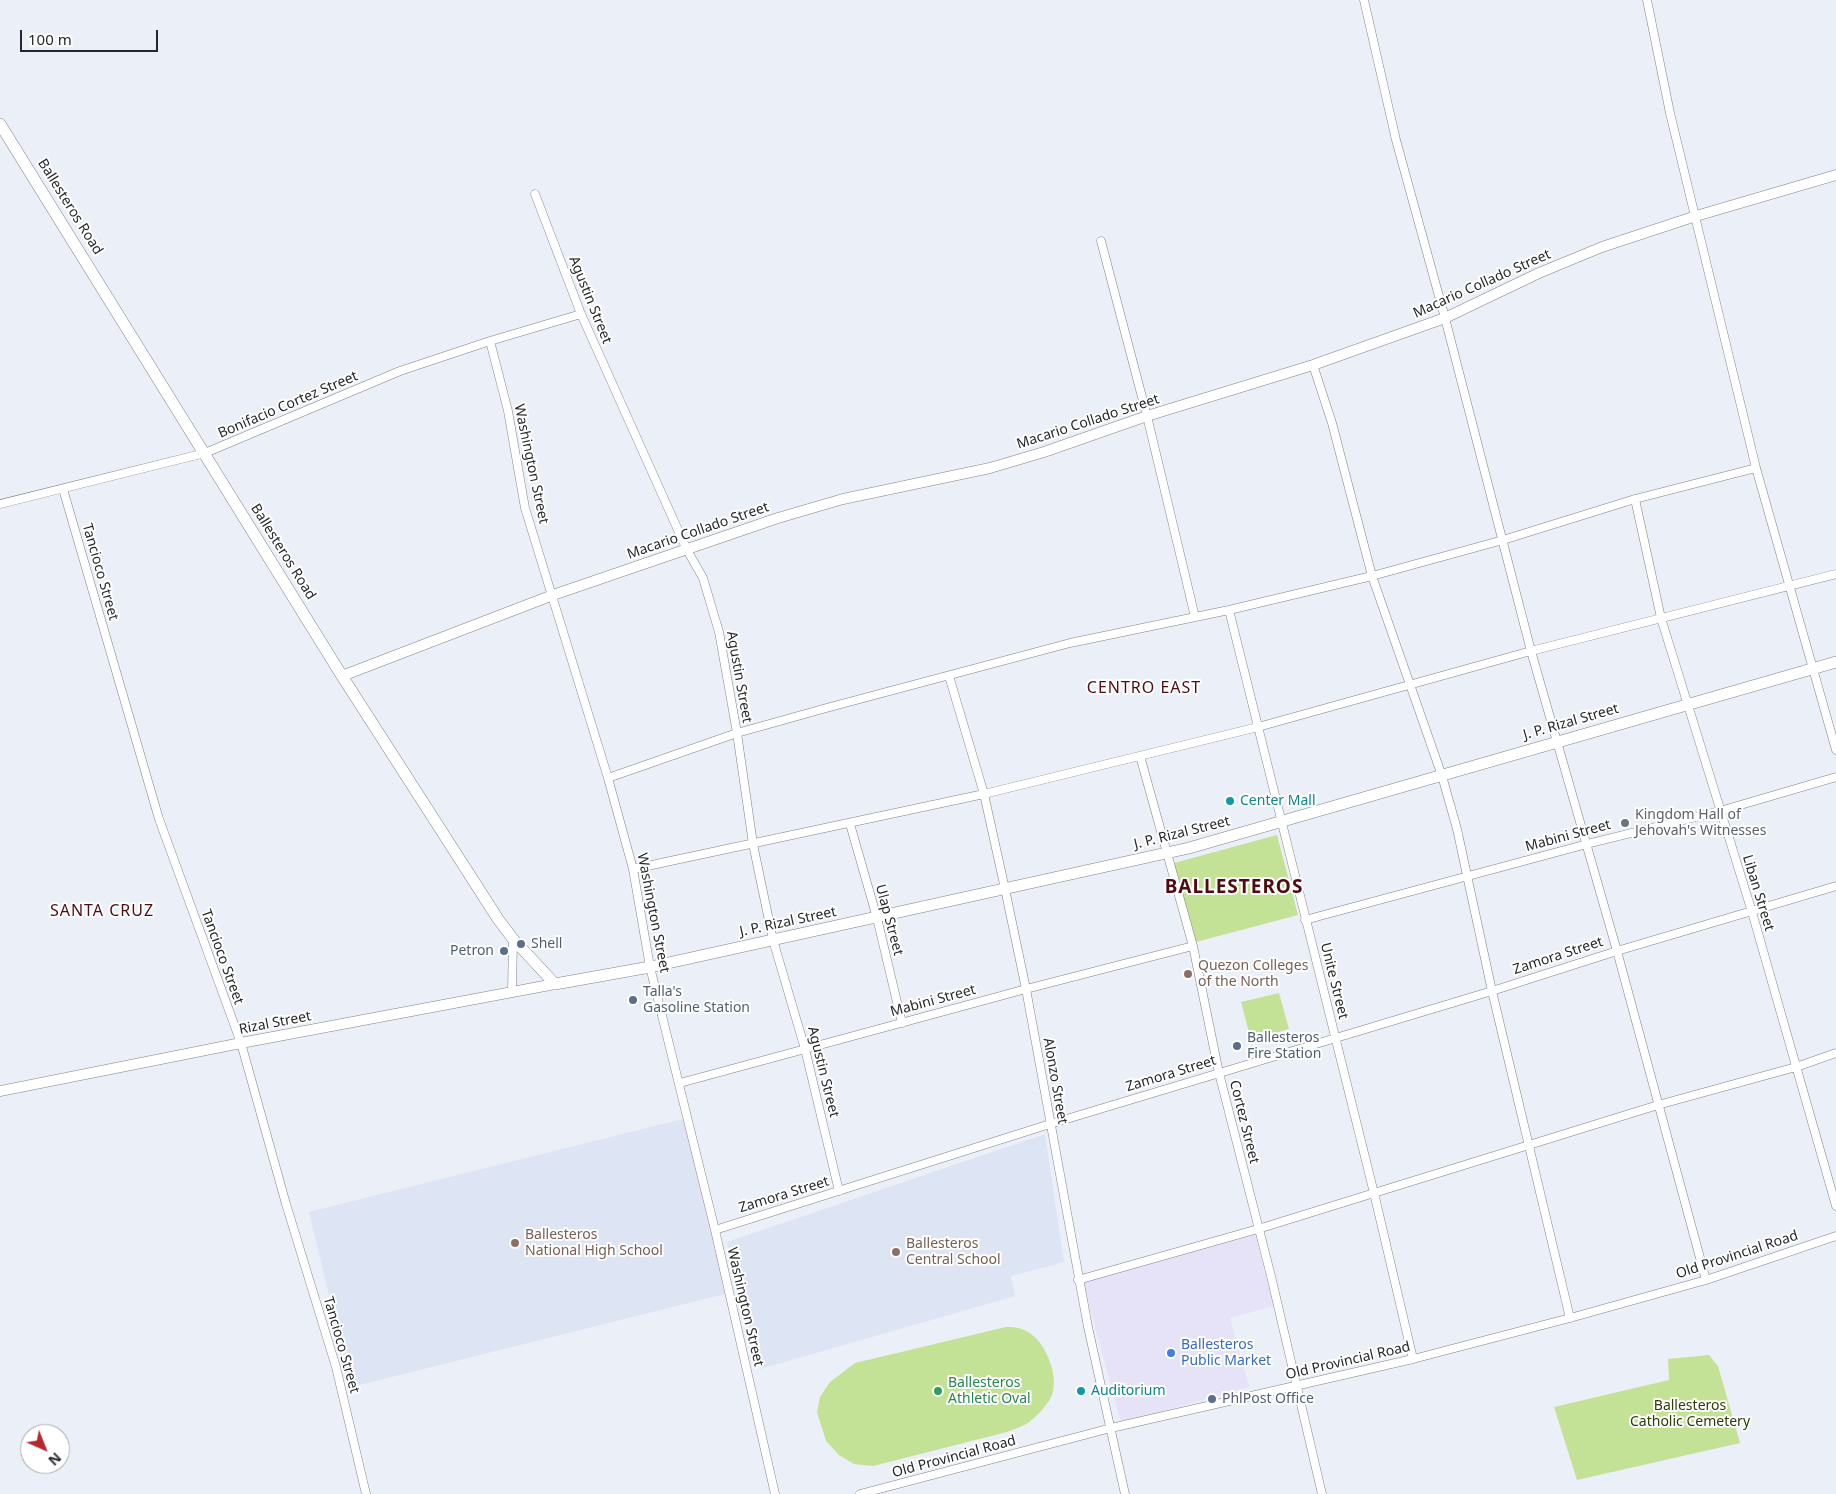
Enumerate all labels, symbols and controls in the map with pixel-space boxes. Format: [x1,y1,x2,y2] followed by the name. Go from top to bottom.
[22,20,160,52] scale bar
[28,29,72,49] text: 100 m
[34,156,106,258] street label: Ballesteros Road
[1411,246,1553,322] street label: Macario Collado Street
[565,254,615,346] street label: Agustin Street
[216,368,360,442] street label: Bonifacio Cortez Street
[1015,391,1161,453] street label: Macario Collado Street
[510,403,552,525] street label: Washington Street
[625,499,771,563] street label: Macario Collado Street
[247,501,319,603] street label: Ballesteros Road
[78,522,122,622] street label: Tancioco Street
[723,630,755,724] street label: Agustin Street
[1085,678,1203,698] district label: CENTRO EAST
[1521,700,1621,744] street label: J. P. Rizal Street
[1240,793,1316,809] place label: Center Mall
[1224,795,1236,807] marker: Center Mall
[1635,807,1766,840] place label: Kingdom Hall of Jehovah's Witnesses
[1132,813,1232,853] street label: J. P. Rizal Street
[1523,817,1613,855] street label: Mabini Street
[1619,817,1631,829] marker: Kingdom Hall of Jehovah's Witnesses
[633,852,673,974] street label: Washington Street
[1738,853,1778,933] street label: Liban Street
[1163,877,1305,899] district label: BALLESTEROS
[871,883,907,957] street label: Ulap Street
[49,901,155,921] district label: SANTA CRUZ
[738,904,838,940] street label: J. P. Rizal Street
[197,907,247,1007] street label: Tancioco Street
[1511,934,1605,978] street label: Zamora Street
[531,936,562,952] place label: Shell
[515,938,527,950] marker: Shell
[1316,941,1352,1021] street label: Unite Street
[450,943,494,959] place label: Petron
[498,945,510,957] marker: Petron
[1198,958,1308,990] place label: Quezon Colleges of the North
[1182,968,1194,980] marker: Quezon Colleges of the North
[888,982,978,1020] street label: Mabini Street
[643,984,750,1016] place label: Talla's Gasoline Station
[627,994,639,1006] marker: Talla's Gasoline Station
[238,1008,312,1038] street label: Rizal Street
[804,1025,842,1119] street label: Agustin Street
[1247,1030,1321,1062] place label: Ballesteros Fire Station
[1039,1036,1071,1126] street label: Alonzo Street
[1231,1040,1243,1052] marker: Ballesteros Fire Station
[1124,1052,1218,1096] street label: Zamora Street
[1226,1079,1262,1165] street label: Cortez Street
[737,1173,831,1217] street label: Zamora Street
[525,1227,663,1260] place label: Ballesteros National High School
[1674,1227,1800,1283] street label: Old Provincial Road
[906,1236,1001,1268] place label: Ballesteros Central School
[509,1237,521,1249] marker: Ballesteros National High School
[723,1246,767,1368] street label: Washington Street
[890,1246,902,1258] marker: Ballesteros Central School
[319,1295,363,1395] street label: Tancioco Street
[1181,1337,1271,1370] place label: Ballesteros Public Market
[1284,1338,1412,1384] street label: Old Provincial Road
[1165,1347,1177,1359] marker: Ballesteros Public Market
[948,1375,1031,1408] place label: Ballesteros Athletic Oval
[1091,1383,1165,1399] place label: Auditorium
[932,1385,944,1397] marker: Ballesteros Athletic Oval
[1075,1385,1087,1397] marker: Auditorium
[1222,1391,1314,1407] place label: PhlPost Office
[1206,1393,1218,1405] marker: PhlPost Office
[1630,1398,1750,1430] park label: Ballesteros Catholic Cemetery
[20,1424,70,1474] north arrow
[890,1432,1018,1482] street label: Old Provincial Road
[44,1449,66,1470] text: N

